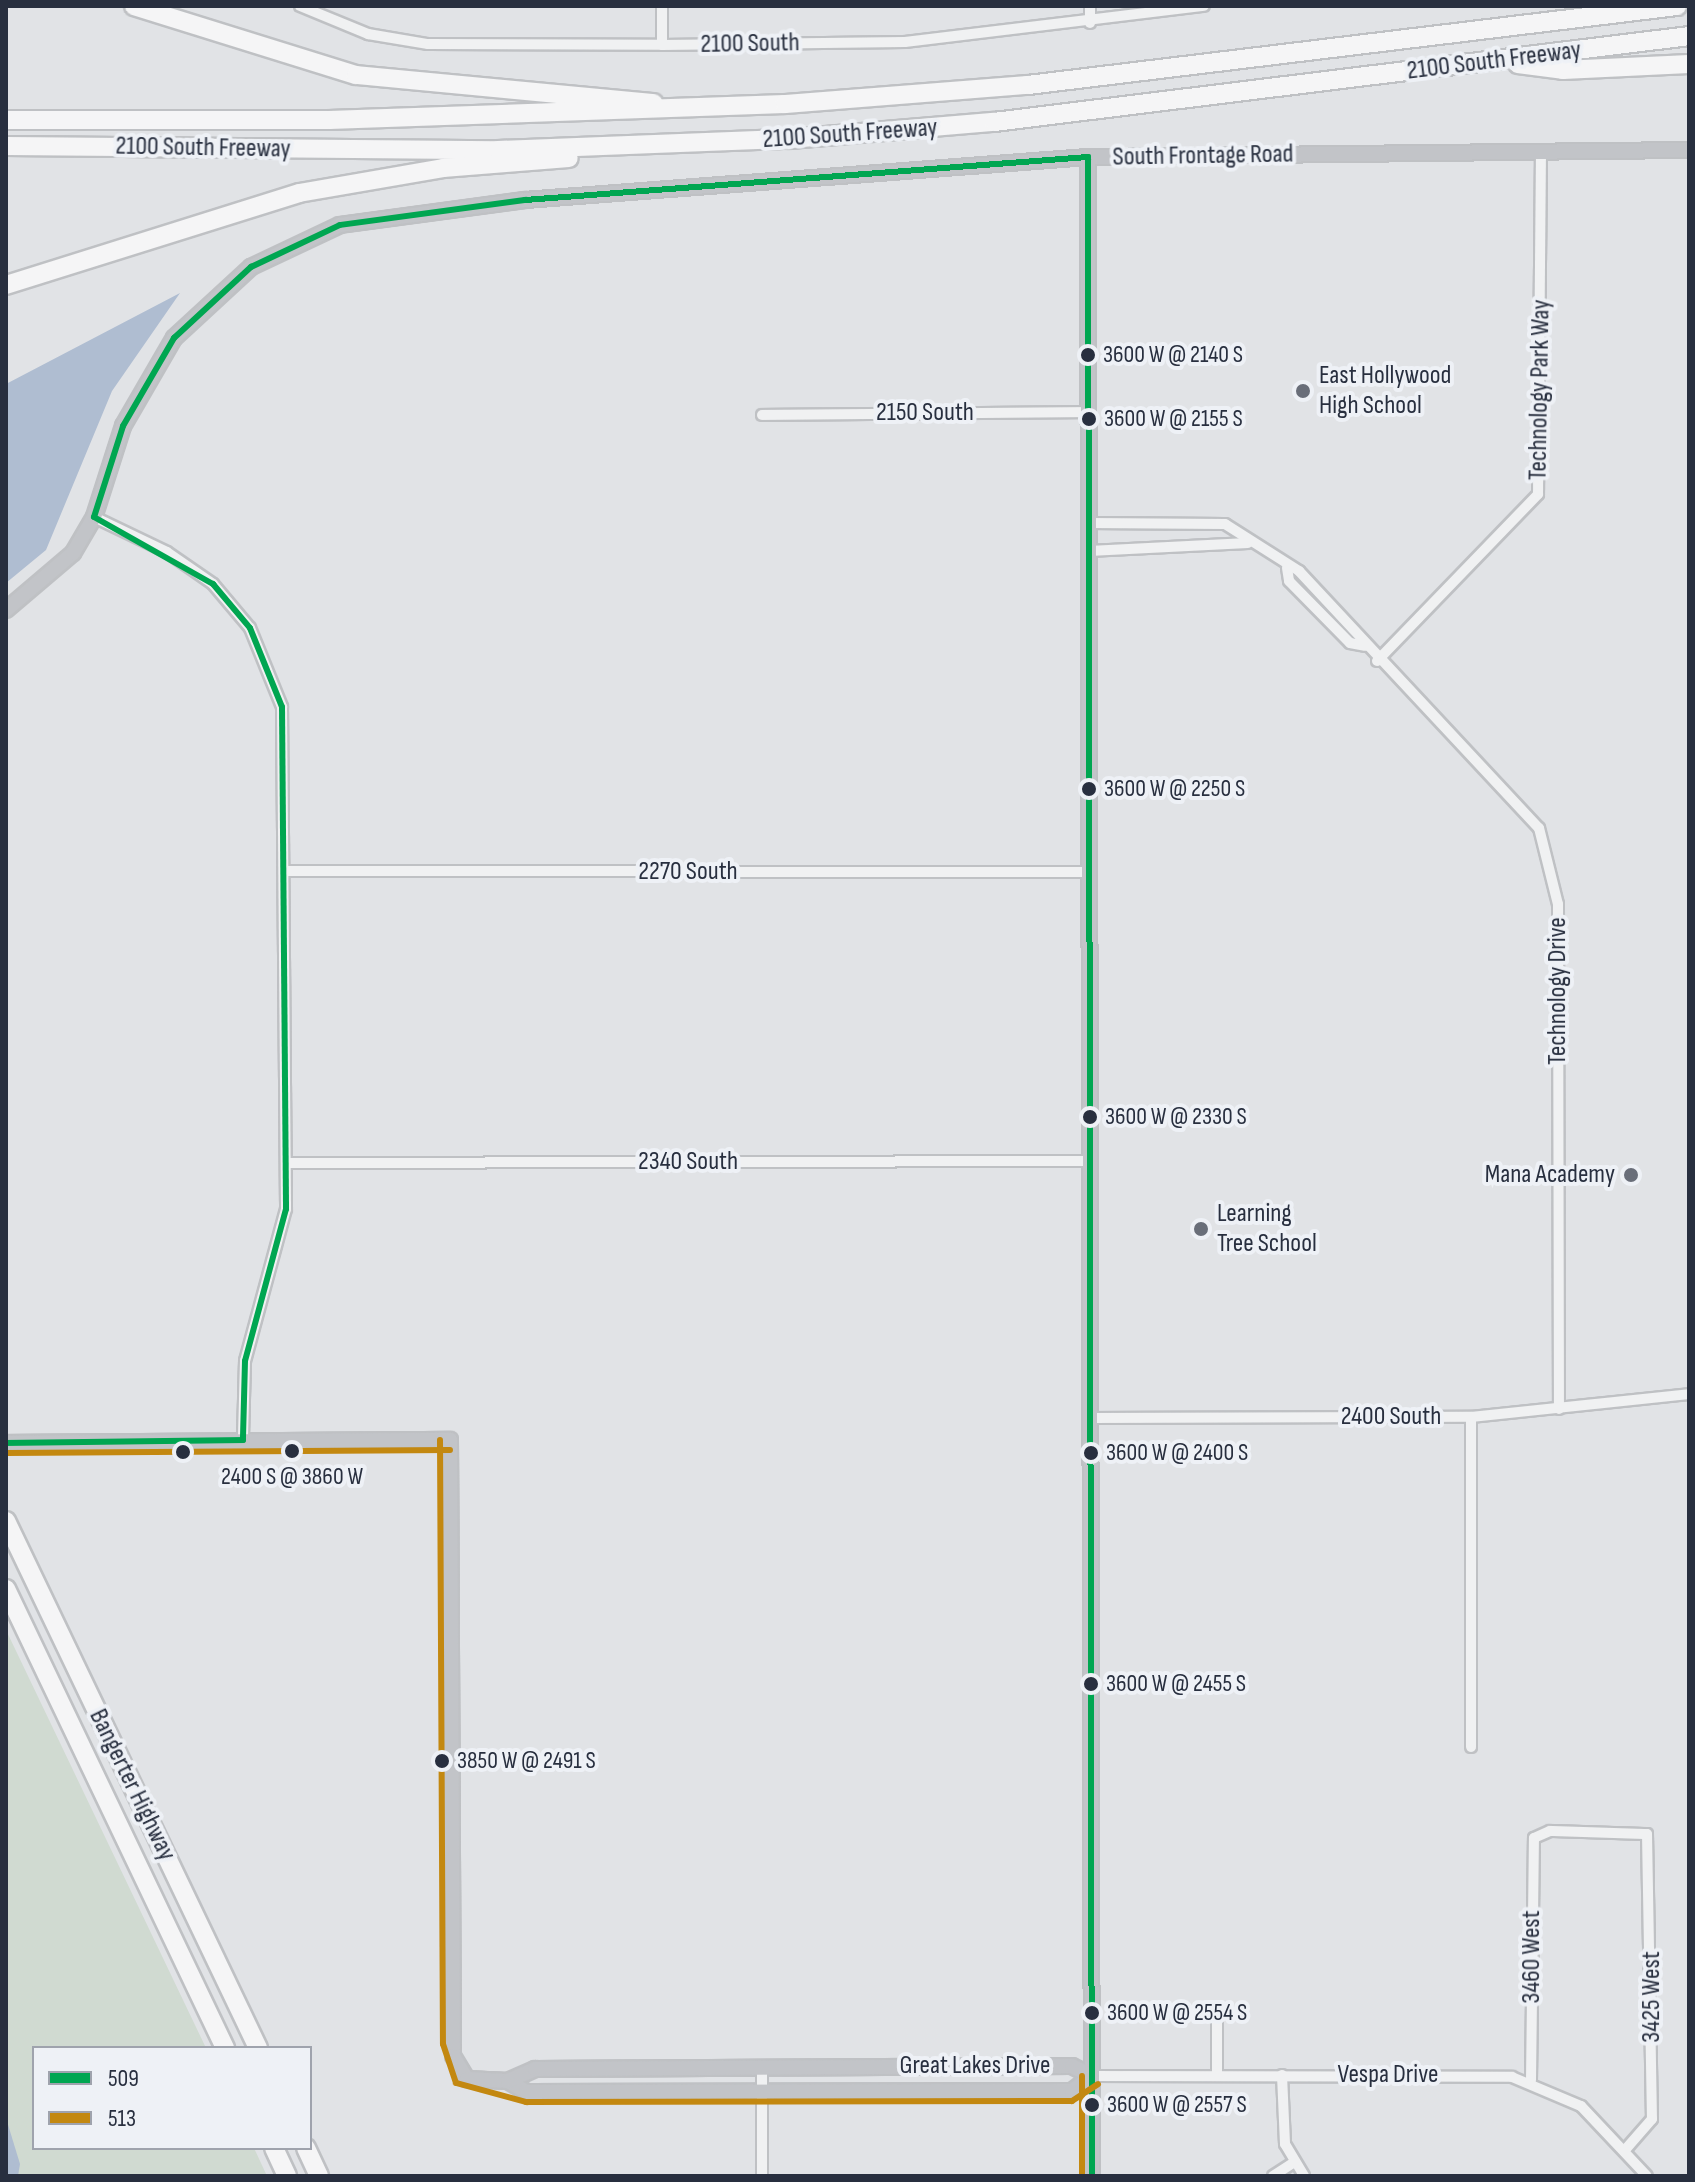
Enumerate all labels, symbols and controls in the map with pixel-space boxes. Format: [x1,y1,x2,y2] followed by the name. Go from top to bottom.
[700,28,800,60] street label: 2100 South
[1405,35,1583,87] street label: 2100 South Freeway
[762,112,938,156] street label: 2100 South Freeway
[115,131,291,165] street label: 2100 South Freeway
[1112,139,1294,173] street label: South Frontage Road
[1523,299,1557,481] street label: Technology Park Way
[1103,341,1243,369] place label: 3600 W @ 2140 S
[1080,347,1096,363] marker: 3600 W @ 2140 S
[1319,360,1451,422] place label: East Hollywood High School
[1294,382,1312,400] marker: East Hollywood High School
[876,397,974,429] street label: 2150 South
[1104,405,1243,433] place label: 3600 W @ 2155 S
[1081,411,1097,427] marker: 3600 W @ 2155 S
[1104,775,1245,803] place label: 3600 W @ 2250 S
[1081,781,1097,797] marker: 3600 W @ 2250 S
[638,856,738,888] street label: 2270 South
[1542,917,1574,1065] street label: Technology Drive
[1105,1103,1247,1131] place label: 3600 W @ 2330 S
[1082,1109,1098,1125] marker: 3600 W @ 2330 S
[638,1146,738,1178] street label: 2340 South
[1485,1159,1615,1191] place label: Mana Academy
[1622,1166,1640,1184] marker: Mana Academy
[1217,1198,1317,1260] place label: Learning Tree School
[1192,1220,1210,1238] marker: Learning Tree School
[1341,1401,1441,1433] street label: 2400 South
[1106,1439,1248,1467] place label: 3600 W @ 2400 S
[284,1443,300,1459] marker: 2400 S @ 3860 W
[175,1444,191,1460] unlabelled marker
[1083,1445,1099,1461] marker: 3600 W @ 2400 S
[221,1463,363,1491] place label: 2400 S @ 3860 W
[1106,1670,1246,1698] place label: 3600 W @ 2455 S
[1083,1676,1099,1692] marker: 3600 W @ 2455 S
[82,1704,182,1866] street label: Bangerter Highway
[457,1747,596,1775] place label: 3850 W @ 2491 S
[434,1753,450,1769] marker: 3850 W @ 2491 S
[1516,1910,1548,2004] street label: 3460 West
[1636,1951,1668,2043] street label: 3425 West
[1107,1999,1247,2027] place label: 3600 W @ 2554 S
[1084,2005,1100,2021] marker: 3600 W @ 2554 S
[32,2046,312,2150] legend
[899,2050,1051,2082] street label: Great Lakes Drive
[1338,2059,1438,2091] street label: Vespa Drive
[108,2064,139,2093] text: 509
[1107,2091,1247,2119] place label: 3600 W @ 2557 S
[1084,2097,1100,2113] marker: 3600 W @ 2557 S
[108,2104,136,2133] text: 513

